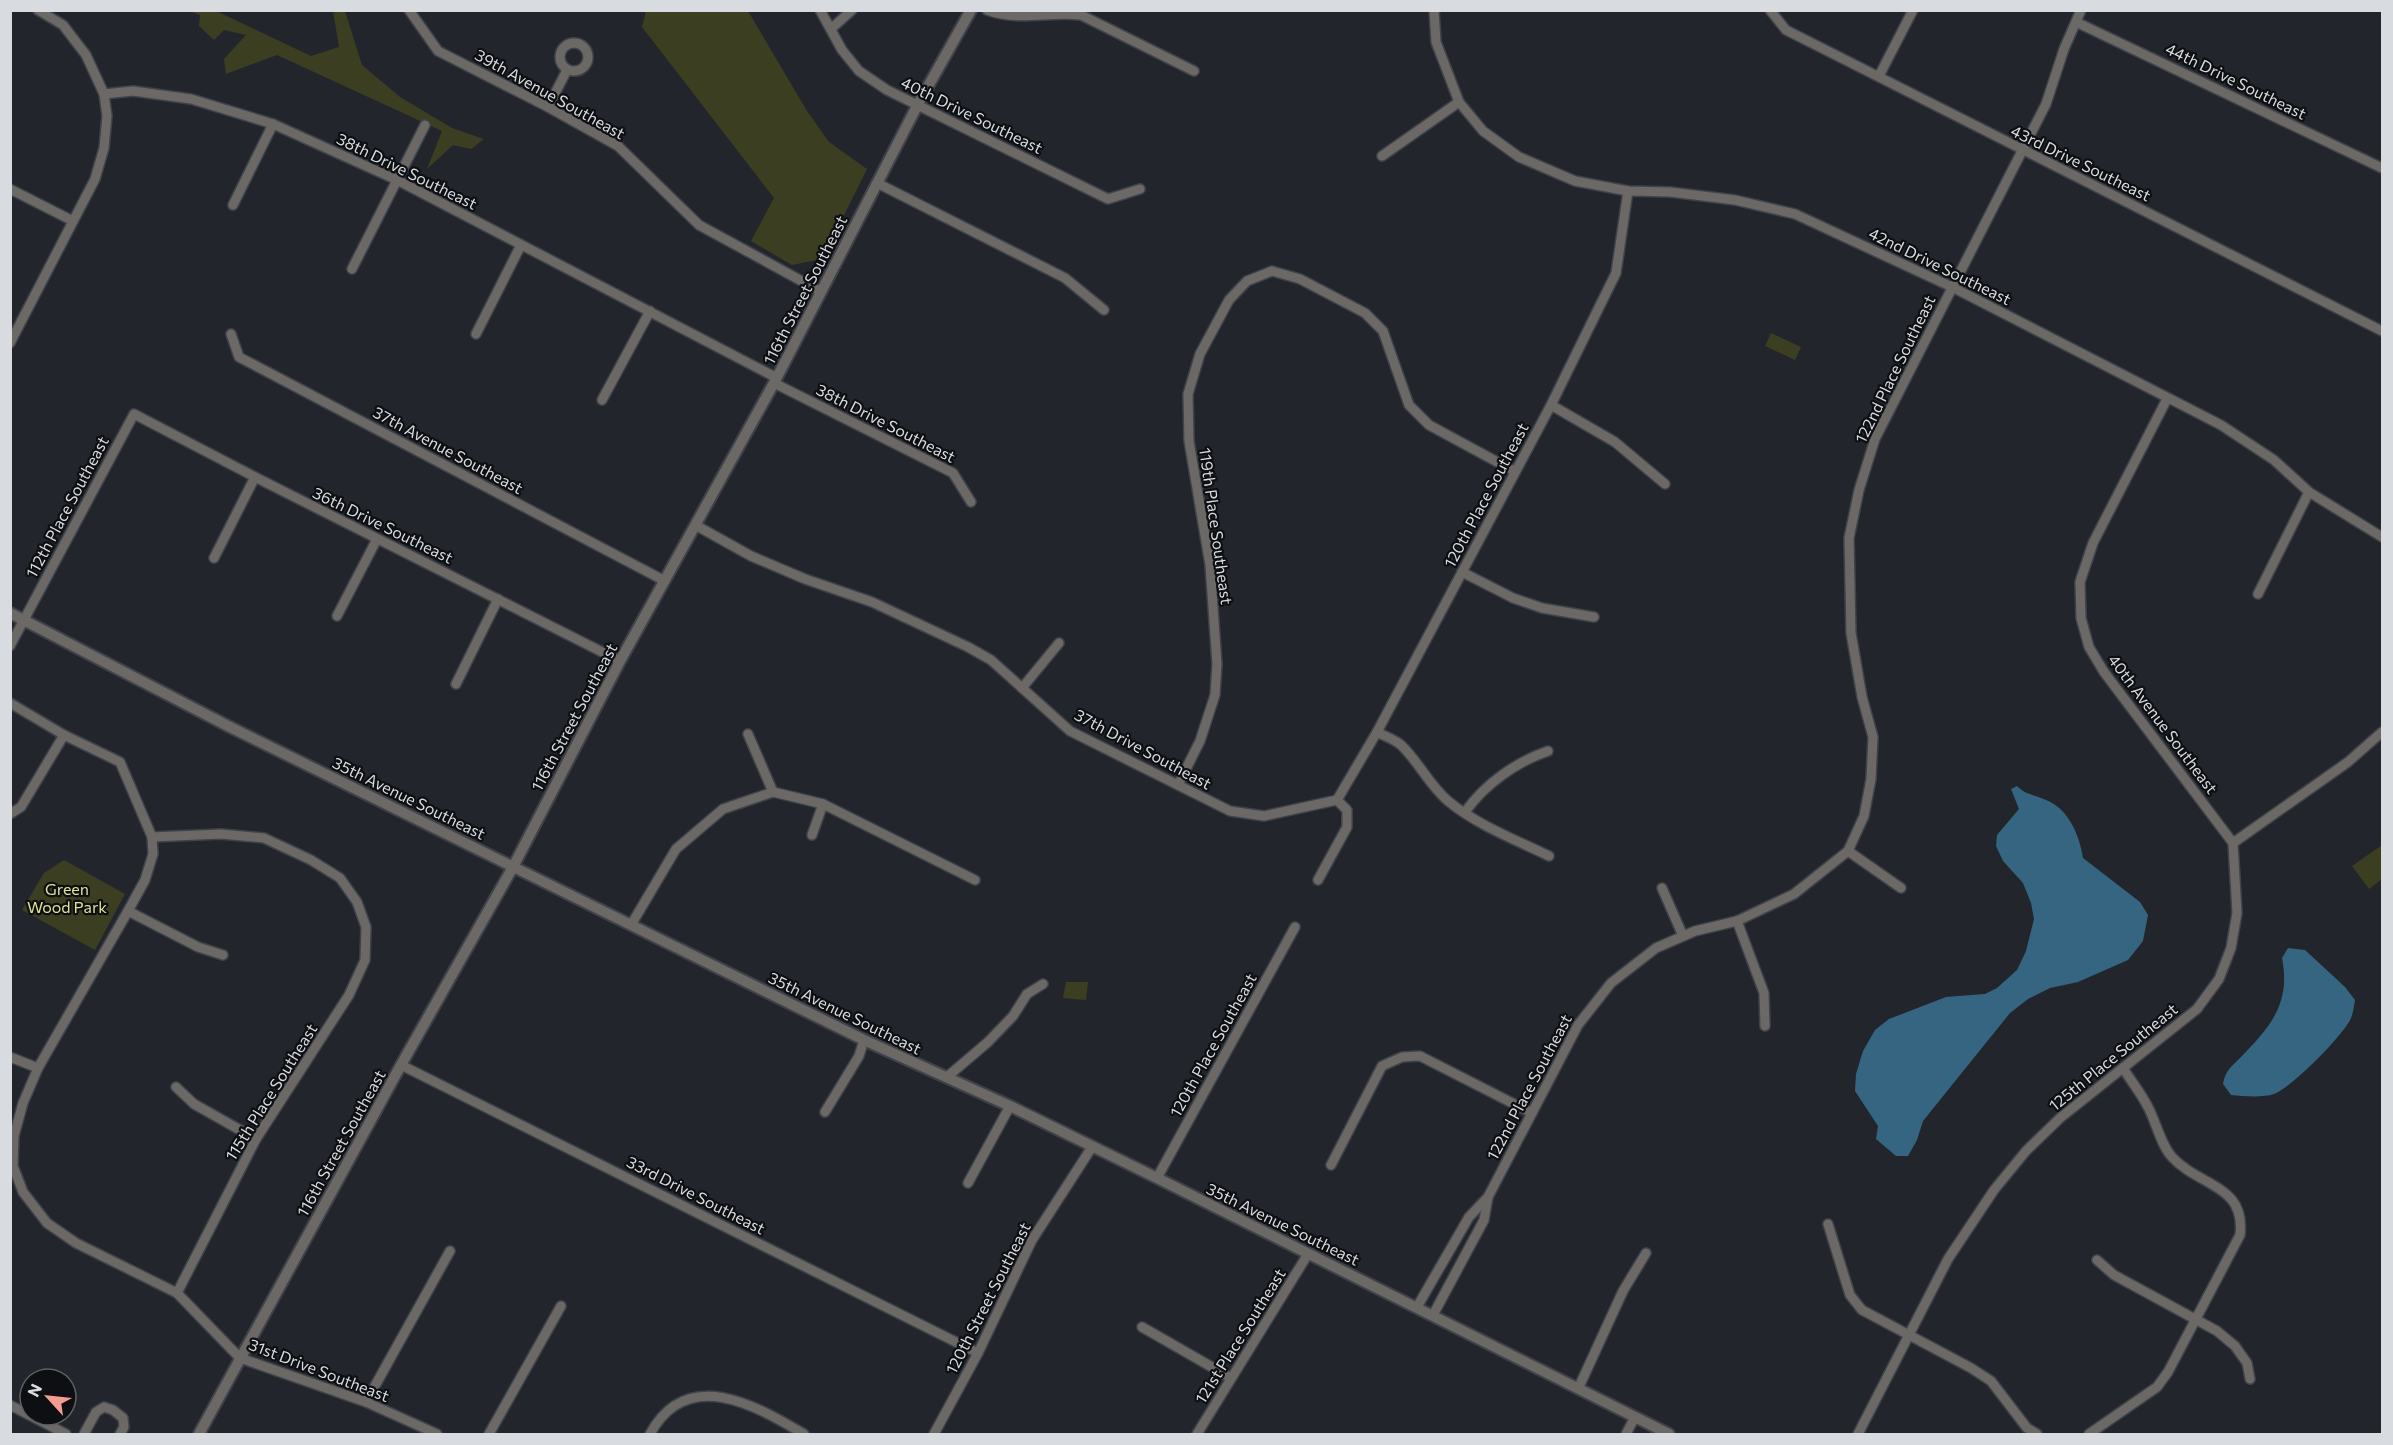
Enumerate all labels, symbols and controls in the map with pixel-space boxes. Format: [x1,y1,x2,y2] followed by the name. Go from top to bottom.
[2163,38,2310,123] street label: 44th Drive Southeast
[472,44,629,143] street label: 39th Avenue Southeast
[899,72,1046,157] street label: 40th Drive Southeast
[2008,120,2155,205] street label: 43rd Drive Southeast
[334,128,481,213] street label: 38th Drive Southeast
[759,212,851,367] street label: 116th Street Southeast
[1866,223,2015,308] street label: 42nd Drive Southeast
[1850,291,1939,446] street label: 122nd Place Southeast
[814,379,959,466] street label: 38th Drive Southeast
[370,402,527,497] street label: 37th Avenue Southeast
[1439,419,1532,570] street label: 120th Place Southeast
[21,432,112,581] street label: 112th Place Southeast
[1196,446,1237,606] street label: 119th Place Southeast
[310,482,457,567] street label: 36th Drive Southeast
[527,639,621,794] street label: 116th Street Southeast
[2105,650,2222,797] street label: 40th Avenue Southeast
[1072,704,1215,793] street label: 37th Drive Southeast
[330,752,489,843] street label: 35th Avenue Southeast
[27,879,107,916] park label: Green Wood Park
[766,967,925,1058] street label: 35th Avenue Southeast
[1165,969,1260,1120] street label: 120th Place Southeast
[2045,999,2181,1114] street label: 125th Place Southeast
[1482,1010,1575,1163] street label: 122nd Place Southeast
[221,1019,321,1164] street label: 115th Place Southeast
[292,1066,389,1219] street label: 116th Street Southeast
[624,1151,769,1238] street label: 33rd Drive Southeast
[1204,1178,1363,1269] street label: 35th Avenue Southeast
[941,1218,1034,1377] street label: 120th Street Southeast
[1190,1264,1289,1407] street label: 121st Place Southeast
[246,1334,392,1405] street label: 31st Drive Southeast
[18,1367,78,1427] north arrow
[23,1380,45,1400] text: N

